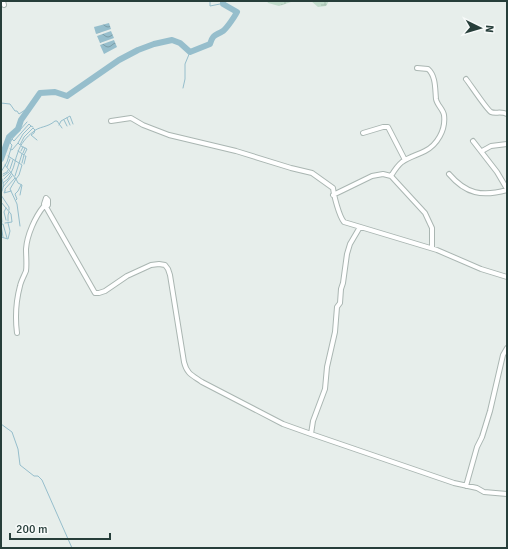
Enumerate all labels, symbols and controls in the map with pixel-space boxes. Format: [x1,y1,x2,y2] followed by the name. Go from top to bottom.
[460,8,500,48] north arrow
[483,24,496,33] text: N
[10,515,110,541] scale bar
[16,522,48,537] text: 200 m

